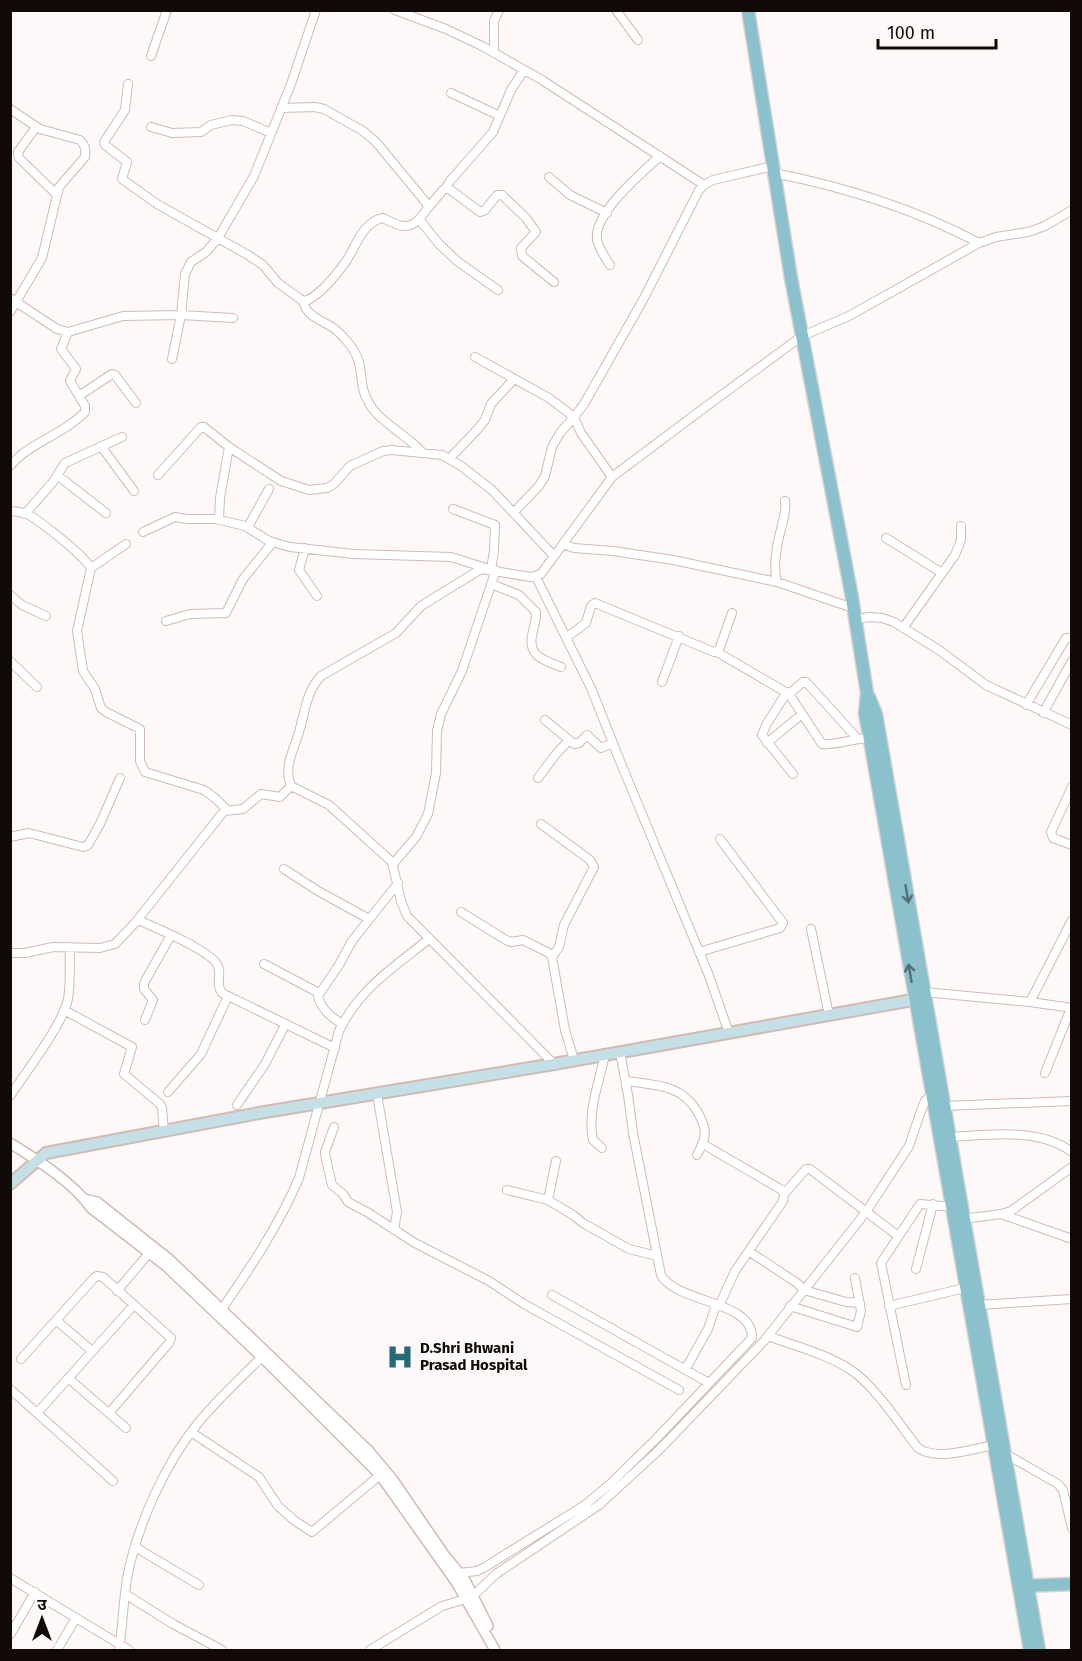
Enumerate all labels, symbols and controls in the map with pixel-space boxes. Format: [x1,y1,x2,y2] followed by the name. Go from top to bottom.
[878,12,996,50] scale bar
[887,22,935,44] text: 100 m
[902,884,913,903] one-way arrow
[904,963,915,983] one-way arrow
[420,1339,528,1374] place label: D.Shri Bhwani Prasad Hospital
[385,1342,415,1372] hospital icon: D.Shri Bhwani Prasad Hospital
[12,1589,72,1649] north arrow
[37,1595,47,1614] text: उ

